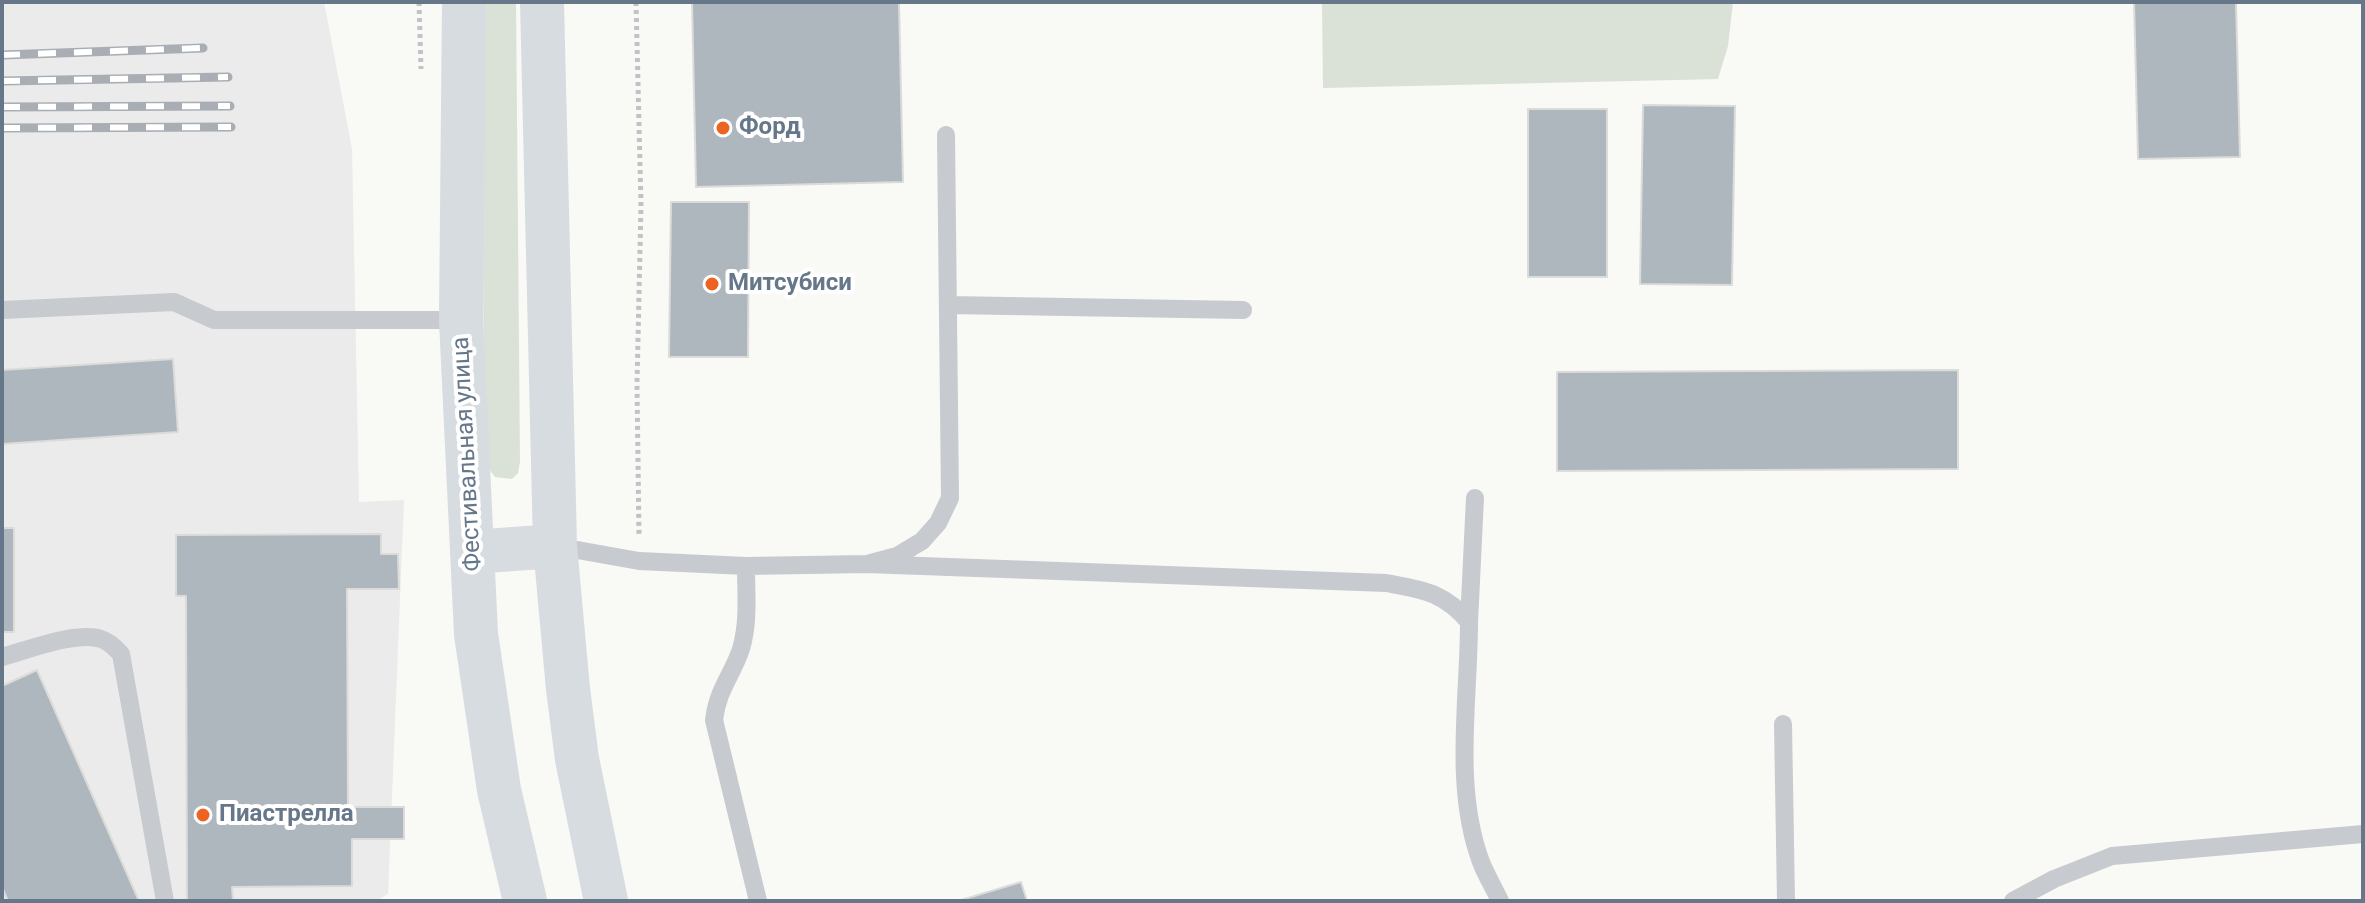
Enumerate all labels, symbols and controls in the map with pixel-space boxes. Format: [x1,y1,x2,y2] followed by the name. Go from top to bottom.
[739,114,801,142] place label: Форд
[714,119,732,137] marker: Форд
[728,270,852,298] place label: Митсубиси
[703,275,721,293] marker: Митсубиси
[447,336,489,572] street label: Фестивальная улица
[219,801,354,829] place label: Пиастрелла
[194,806,212,824] marker: Пиастрелла

